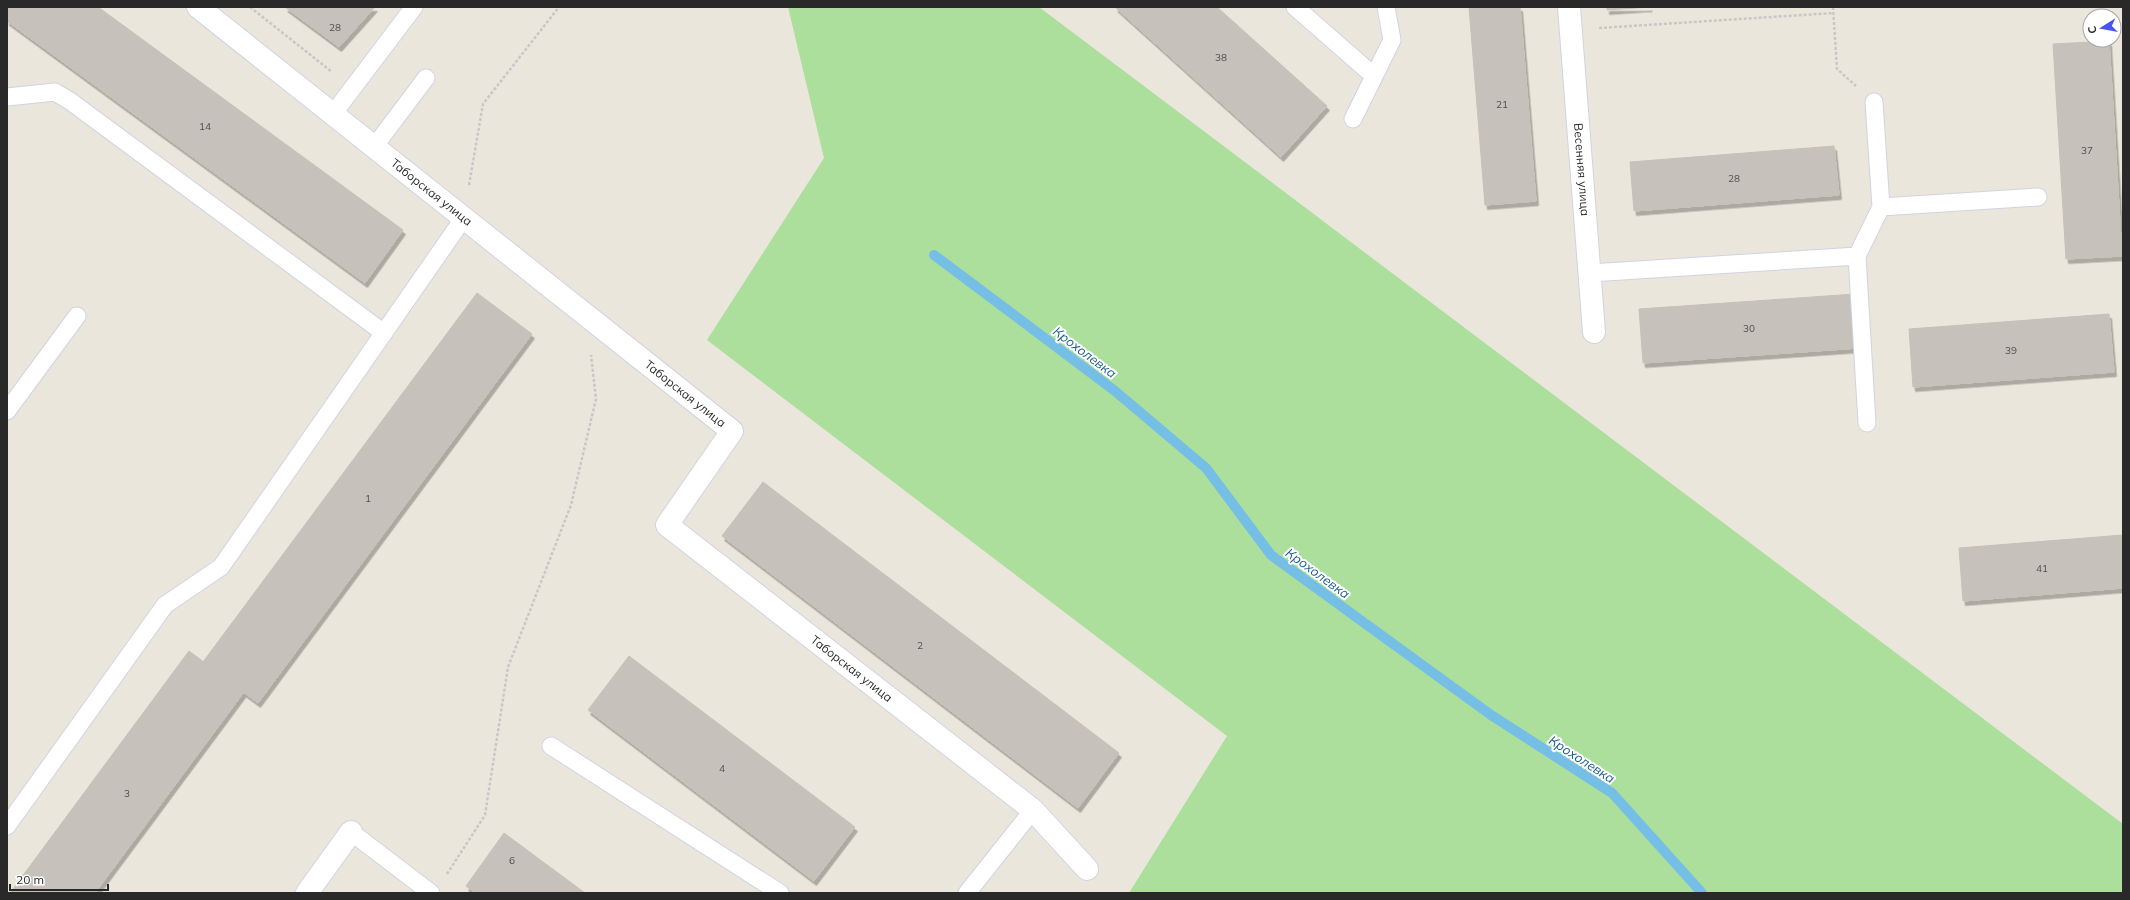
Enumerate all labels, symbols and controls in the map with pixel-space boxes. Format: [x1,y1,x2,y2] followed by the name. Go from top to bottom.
[2082,8,2122,48] north arrow
[329,21,341,34] house number: 28
[2085,24,2100,35] text: С
[1215,51,1227,64] house number: 38
[1496,98,1508,111] house number: 21
[199,120,211,133] house number: 14
[1571,122,1593,217] street label: Весенняя улица
[2081,144,2093,157] house number: 37
[388,155,475,229] street label: Таборская улица
[1728,172,1740,185] house number: 28
[1743,322,1755,335] house number: 30
[1050,323,1120,381] water label: Крохолевка
[2005,344,2017,357] house number: 39
[642,357,729,430] street label: Таборская улица
[365,492,371,505] house number: 1
[1283,544,1353,602] water label: Крохолевка
[2036,562,2048,575] house number: 41
[808,632,896,705] street label: Таборская улица
[917,639,923,652] house number: 2
[1546,732,1618,786] water label: Крохолевка
[719,762,725,775] house number: 4
[124,787,130,800] house number: 3
[509,854,515,867] house number: 6
[10,866,108,892] scale bar
[16,872,44,887] text: 20 m

